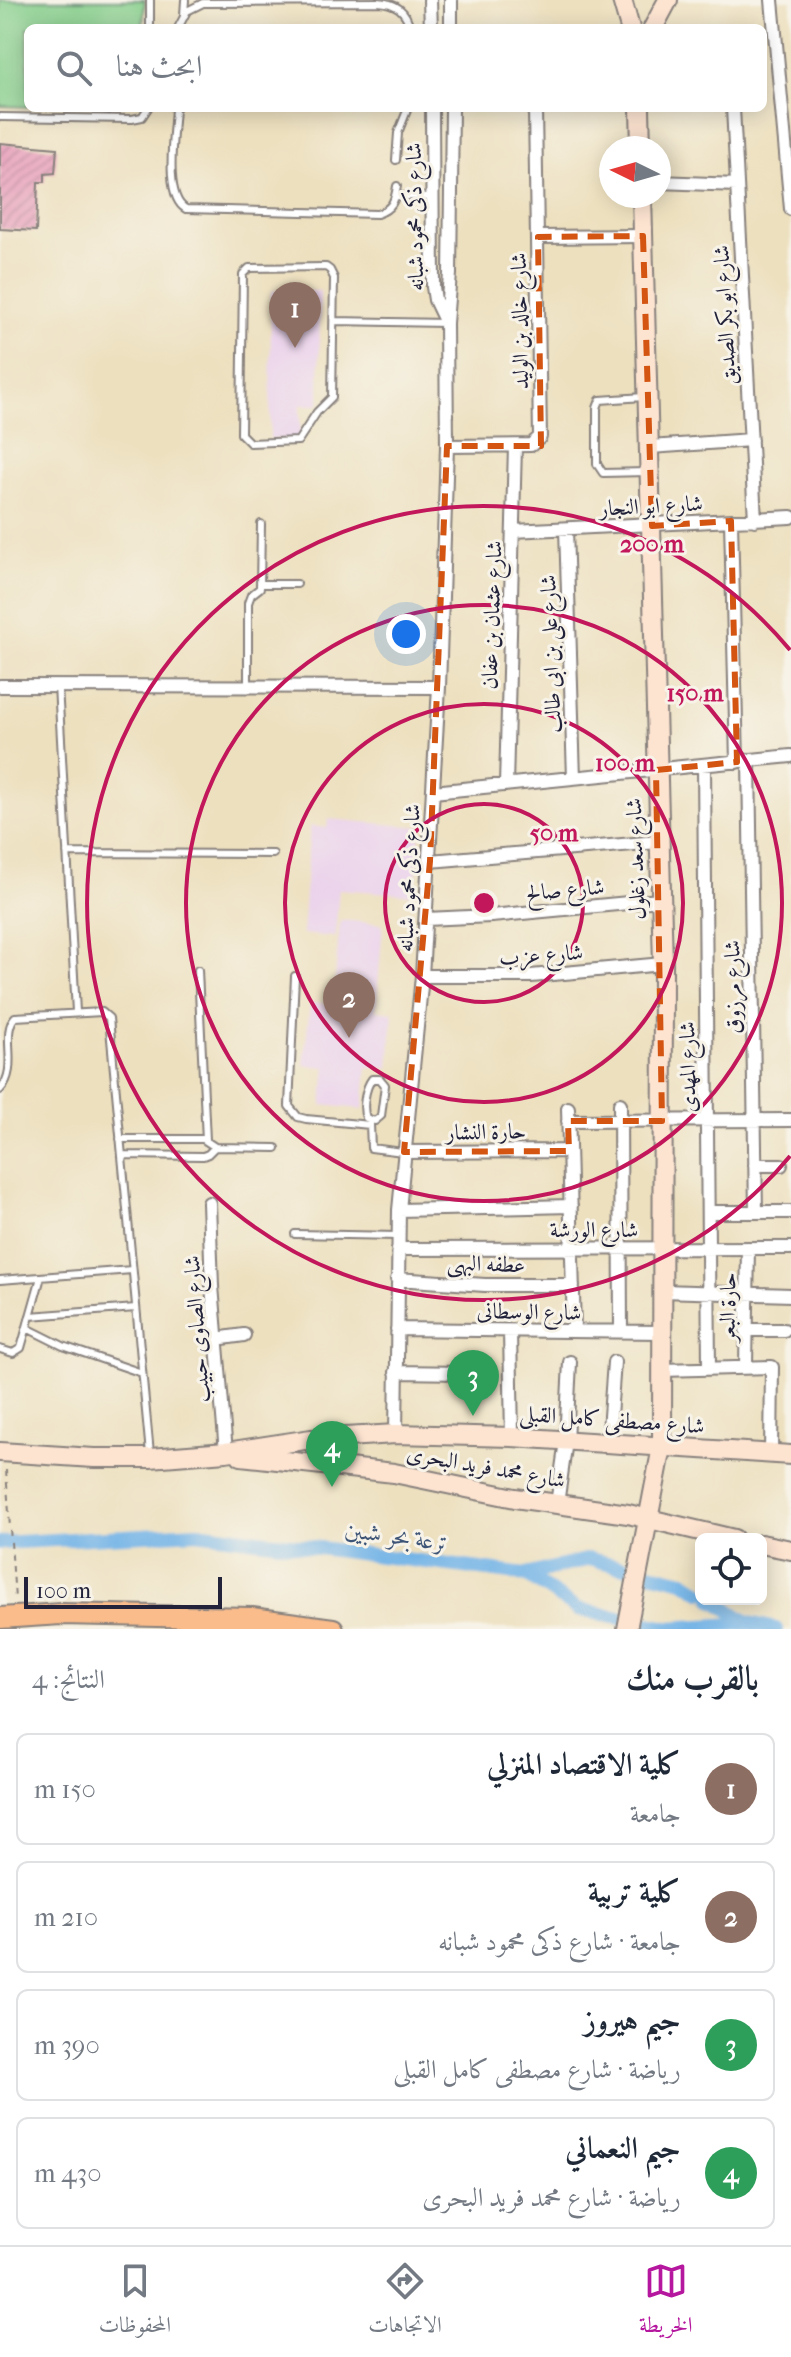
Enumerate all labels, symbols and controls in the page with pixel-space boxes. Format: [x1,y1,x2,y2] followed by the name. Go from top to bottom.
[24,24,767,112] search box
[52,46,96,90] icon: search
[116,49,202,84] text: ابحث هنا
[599,136,671,208] north arrow
[400,142,434,291] street label: شارع ذكى محمود شبانه
[708,244,747,386] street label: شارع ابو بكر الصديق
[506,252,539,390] street label: شارع خالد بن الوليد
[269,282,321,348] pin: 1
[597,490,704,527] street label: شارع ابو النجار
[620,530,685,558] text: 200 m
[476,540,513,690] street label: شارع عثمان بن عفان
[535,574,572,734] street label: شارع على بن ابى طالب
[386,614,426,654] your location
[666,679,725,707] text: 150 m
[595,749,656,777] text: 100 m
[621,797,656,920] street label: شارع سعد زغلول
[391,803,431,953] street label: شارع ذكى محمود شبانه
[530,819,579,847] text: 50 m
[525,874,606,912] street label: شارع صالح
[470,889,498,917] centre of rings
[498,939,584,976] street label: شارع عزب
[719,940,752,1034] street label: شارع مرزوق
[323,972,375,1038] pin: 2
[674,1021,707,1113] street label: شارع المهدى
[444,1118,526,1146] street label: حارة النشار
[550,1217,638,1248] street label: شارع الورشة
[446,1250,526,1280] street label: عطفه البهى
[179,1254,220,1403] street label: شارع الصاوى حبيب
[714,1272,743,1344] street label: حارة البعر
[476,1298,582,1331] street label: شارع الوسطانى
[447,1350,499,1416] pin: 3
[518,1401,705,1444] street label: شارع مصطفى كامل القبلى
[306,1421,358,1487] pin: 4
[404,1440,567,1499] street label: شارع محمد فريد البحرى
[343,1515,451,1558] water label: ترعة بحر شبين
[695,1533,767,1605] map controls
[695,1533,767,1605] button: locate
[24,1573,222,1609] scale bar
[36,1578,91,1604] text: 100 m
[626,1658,759,1698] text: بالقرب منك
[32,1664,105,1695] text: النتائج: 4
[487,1747,681,1782] text: كلية الاقتصاد المنزلي
[34,1774,96,1805] text: 150 m
[726,1774,736,1805] text: 1
[630,1798,681,1829] text: جامعة
[588,1875,681,1910] text: كلية تربية
[34,1902,98,1933] text: 210 m
[724,1902,738,1933] text: 2
[438,1926,681,1957] text: جامعة · شارع ذكى محمود شبانه
[584,2003,681,2038] text: جيم هيروز
[34,2030,100,2061] text: 390 m
[726,2030,736,2061] text: 3
[393,2054,681,2085] text: رياضة · شارع مصطفى كامل القبلى
[565,2131,681,2166] text: جيم النعماني
[34,2158,102,2189] text: 430 m
[723,2158,739,2189] text: 4
[422,2182,681,2213] text: رياضة · شارع محمد فريد البحرى
[99,2259,171,2346] tab: المحفوظات
[368,2259,442,2346] tab: الاتجاهات
[639,2259,692,2346] tab: الخريطة

